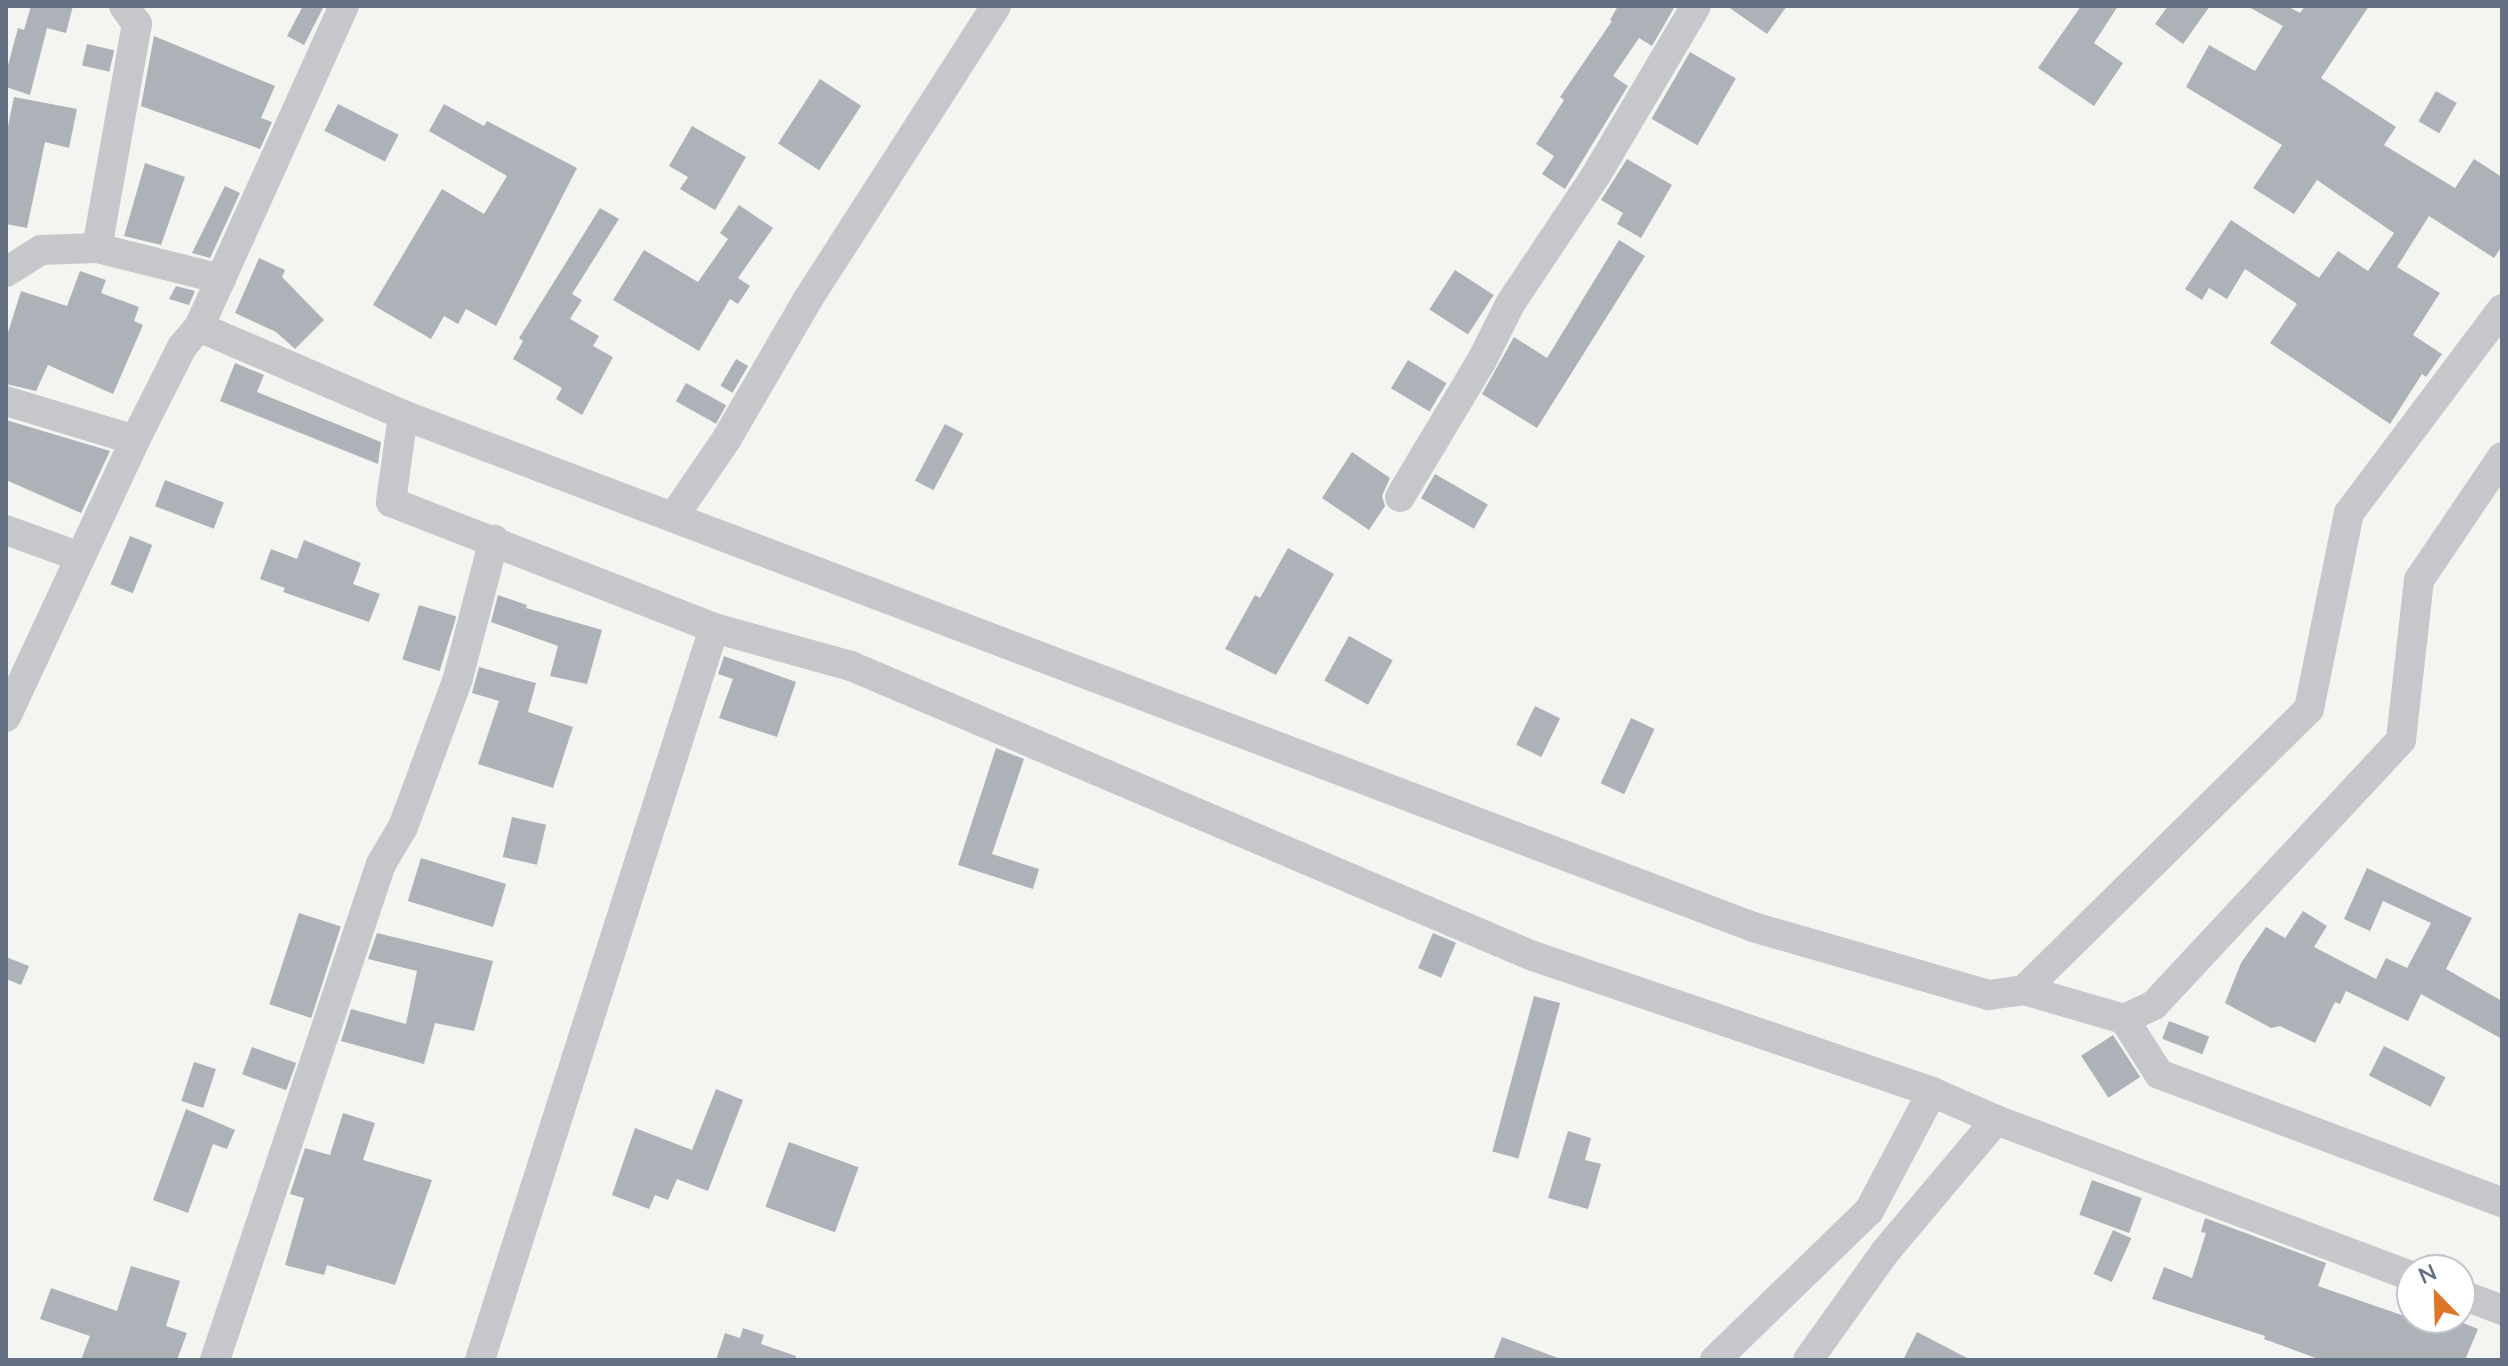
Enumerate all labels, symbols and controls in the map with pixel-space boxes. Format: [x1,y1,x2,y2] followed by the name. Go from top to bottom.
[2396,1254,2476,1334] north arrow
[2414,1258,2440,1289] text: N

